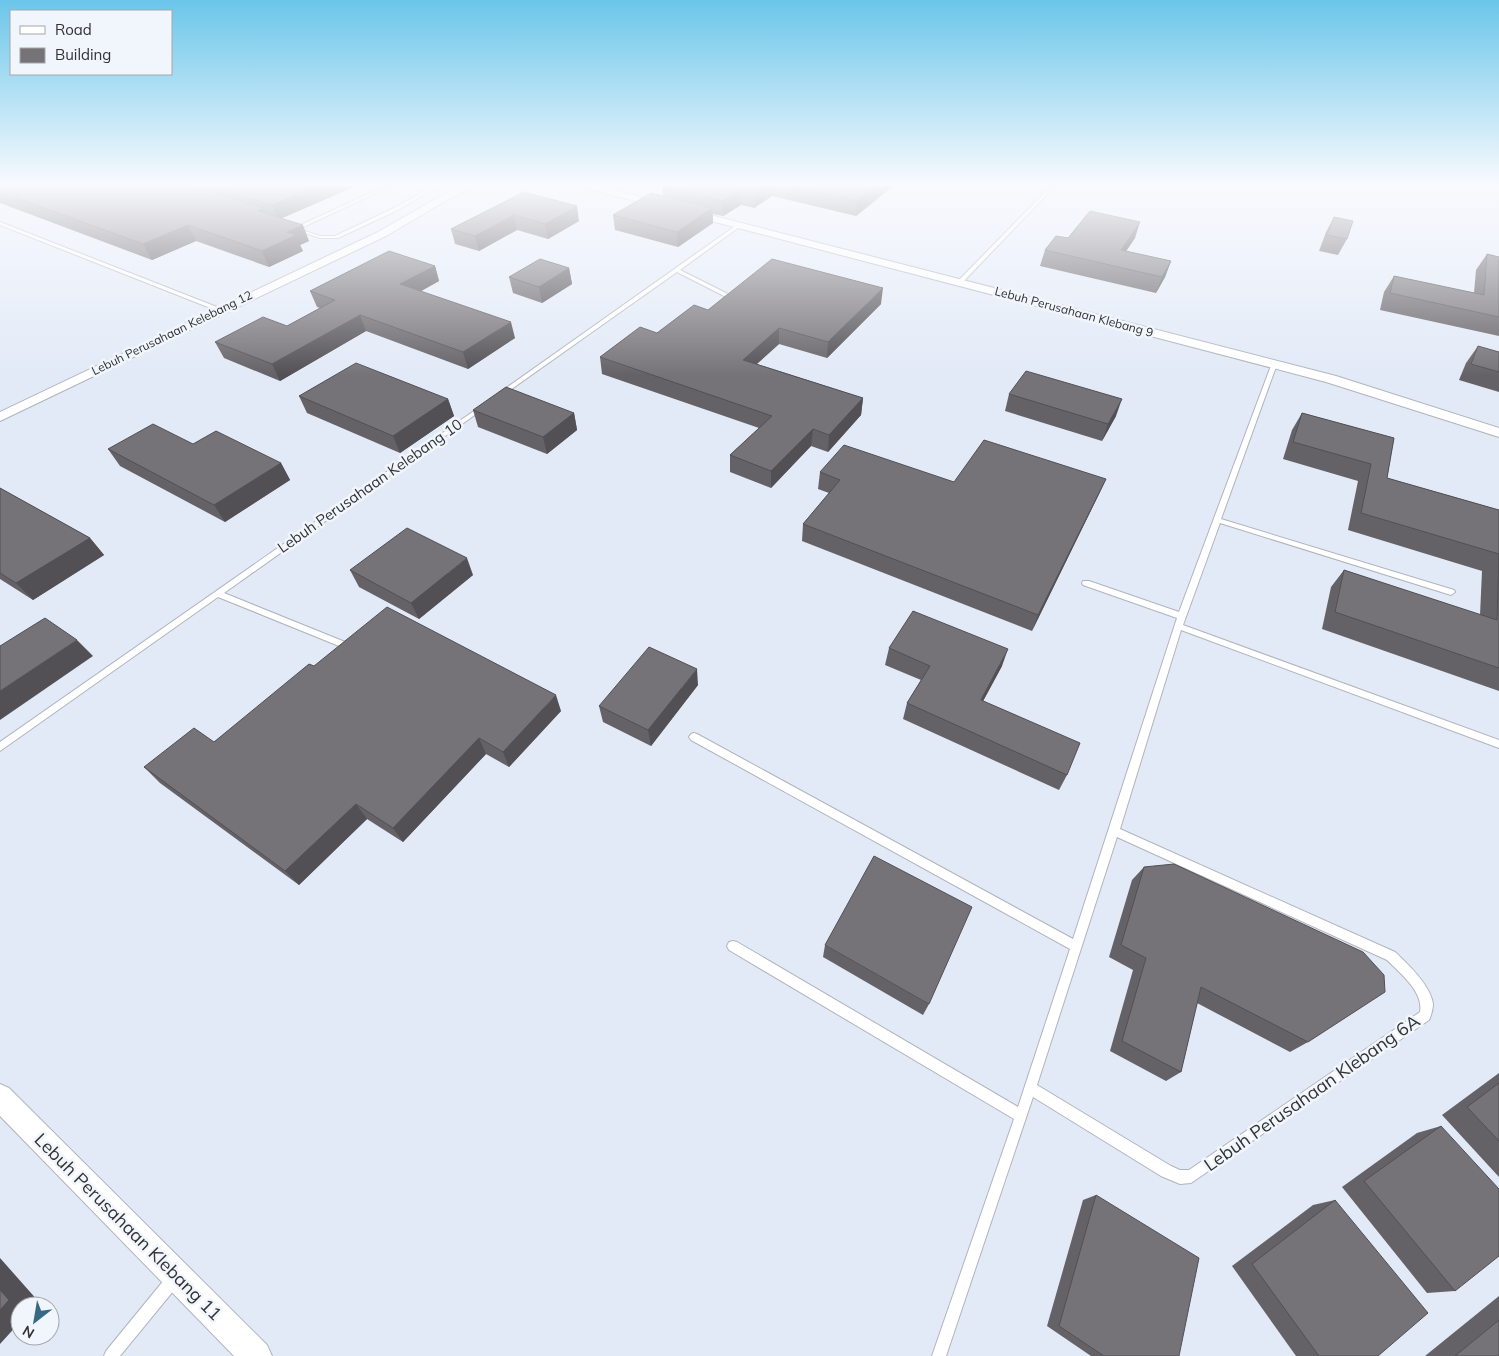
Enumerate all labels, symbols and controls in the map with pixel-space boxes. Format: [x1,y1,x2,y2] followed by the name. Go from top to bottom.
[10,10,172,75] legend
[55,20,92,39] text: Road
[55,45,111,64] text: Building
[993,283,1155,340] street label: Lebuh Perusahaan Klebang 9
[89,287,255,378] street label: Lebuh Perusahaan Kelebang 12
[274,414,466,557] street label: Lebuh Perusahaan Kelebang 10
[1199,1009,1424,1176] street label: Lebuh Perusahaan Klebang 6A
[30,1128,227,1325] street label: Lebuh Perusahaan Klebang 11
[10,1296,60,1346] north arrow
[19,1322,37,1343] text: N

